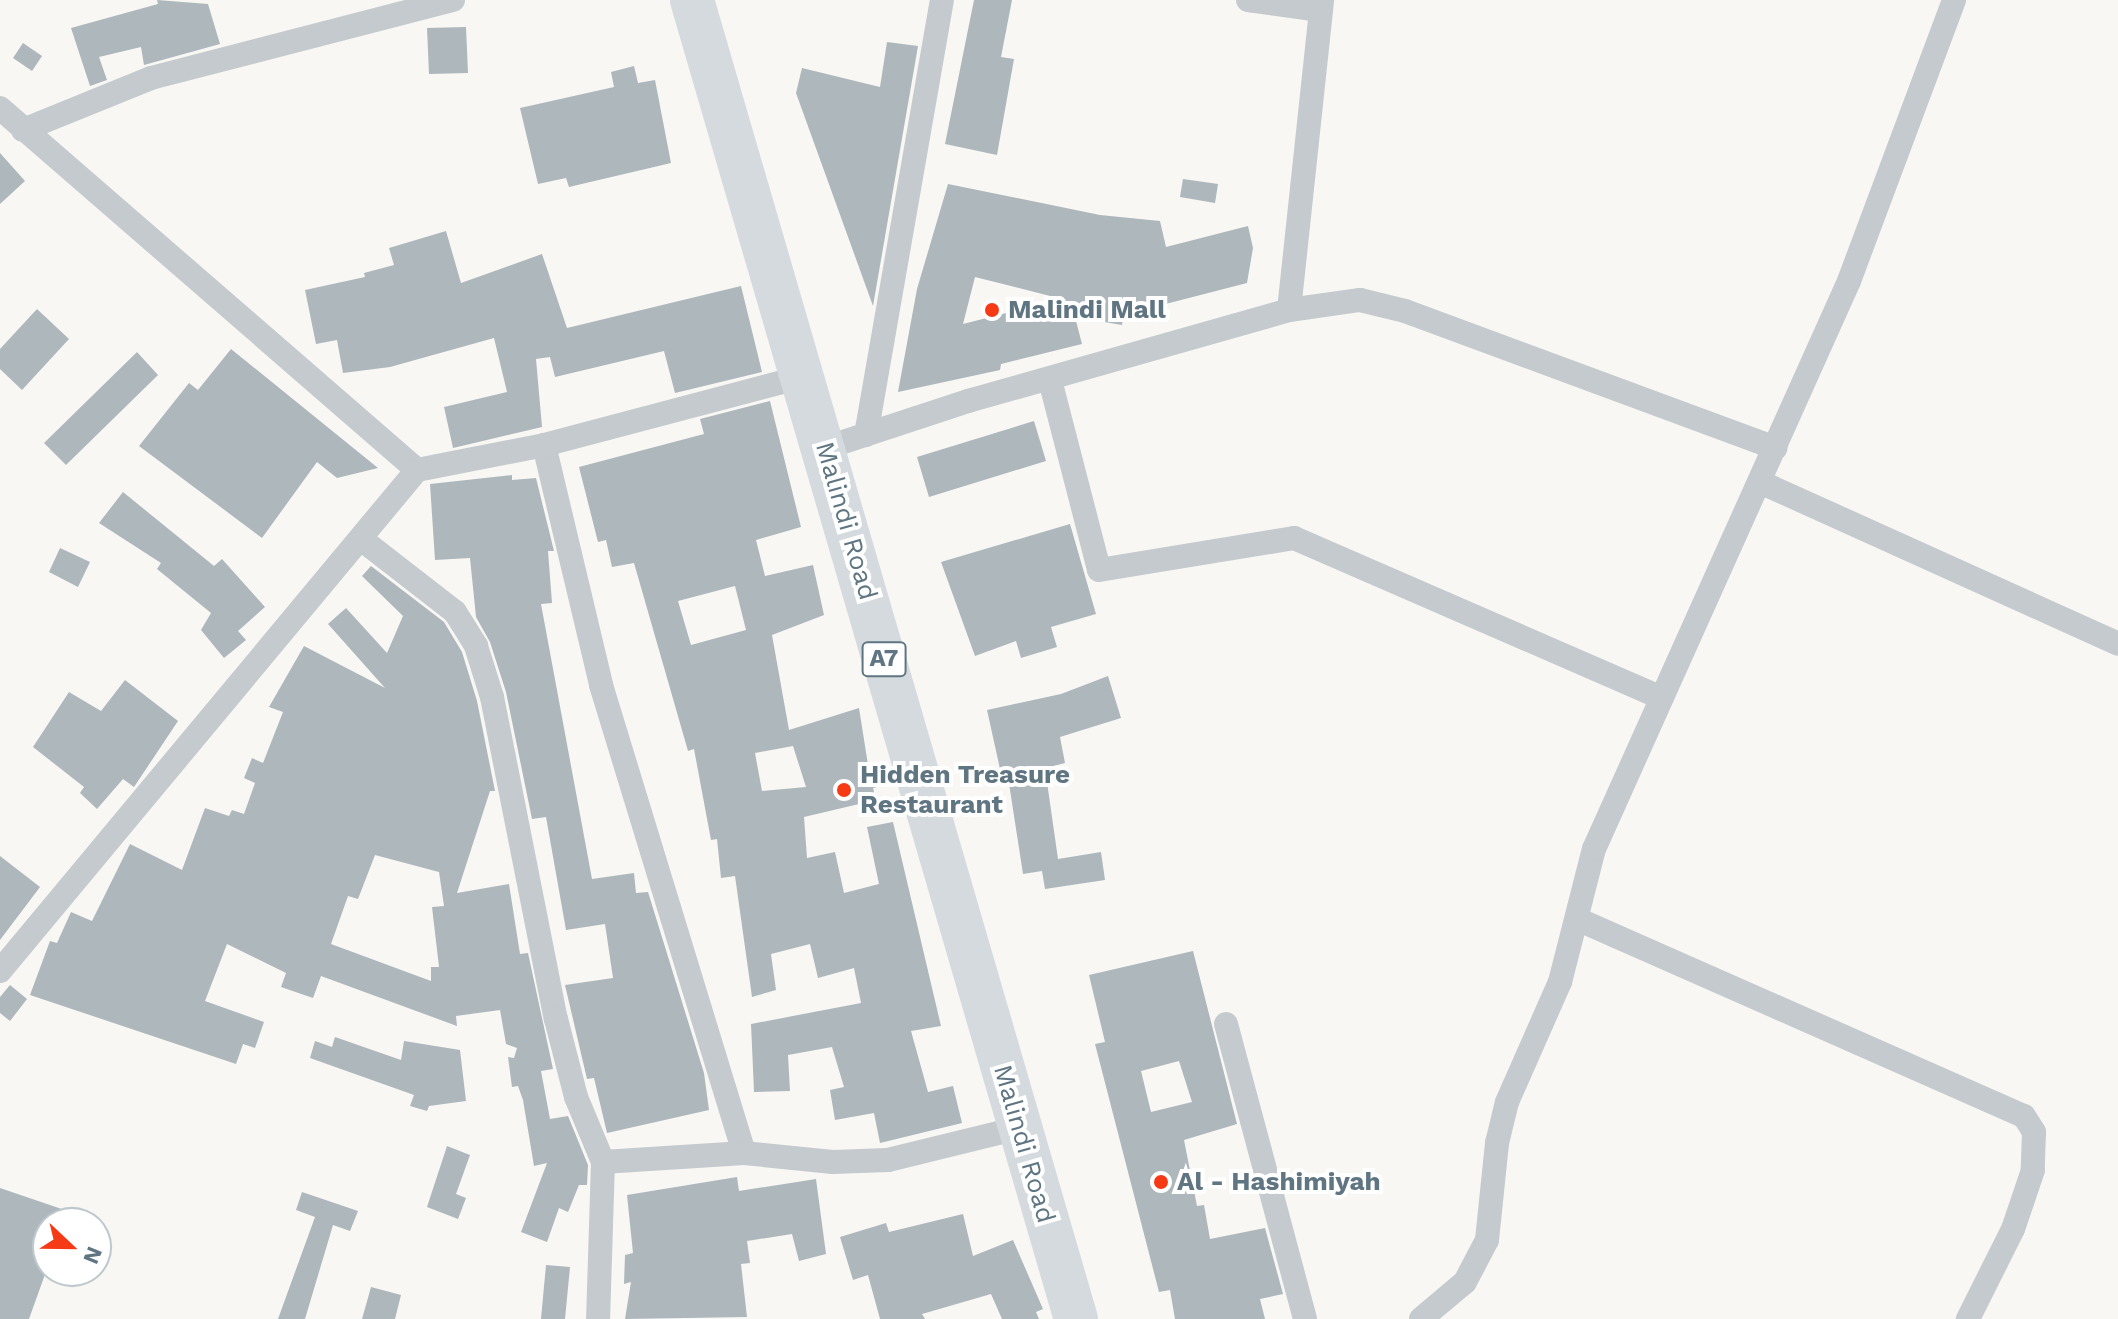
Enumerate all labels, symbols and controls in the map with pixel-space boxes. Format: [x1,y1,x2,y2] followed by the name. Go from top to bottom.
[1008,294,1166,326] place label: Malindi Mall
[983,301,1001,319] marker: Malindi Mall
[809,438,883,604] street label: Malindi Road
[860,639,908,679] road number: A7
[860,759,1071,820] place label: Hidden Treasure Restaurant
[835,781,853,799] marker: Hidden Treasure Restaurant
[987,1061,1061,1227] street label: Malindi Road
[1177,1166,1381,1198] place label: Al - Hashimiyah
[1152,1173,1170,1191] marker: Al - Hashimiyah
[32,1207,112,1287] north arrow
[78,1243,108,1268] text: N

